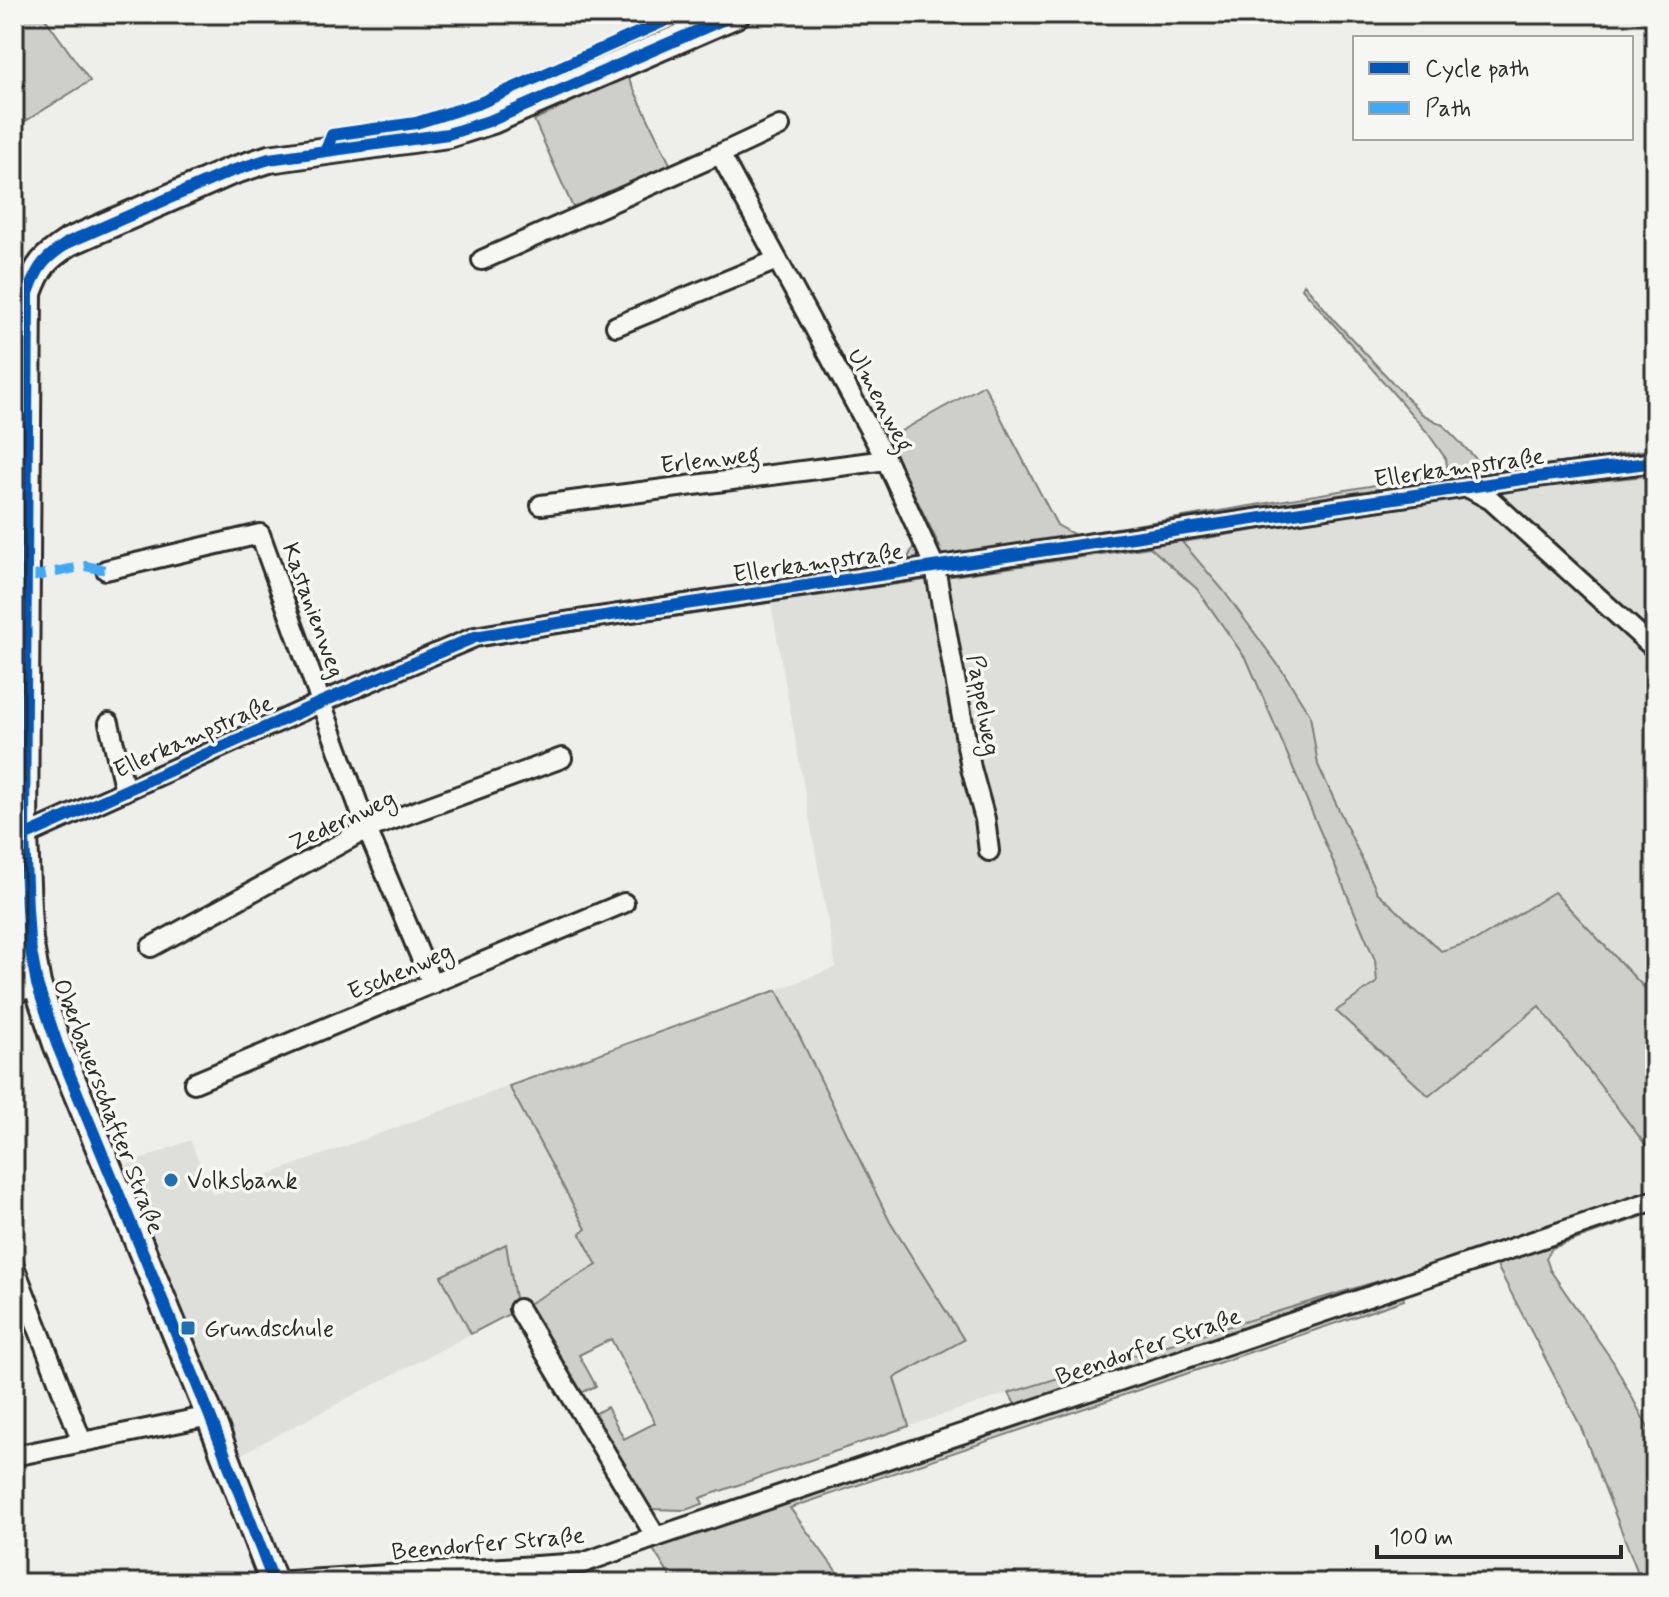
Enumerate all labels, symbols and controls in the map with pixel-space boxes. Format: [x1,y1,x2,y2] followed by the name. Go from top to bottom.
[1353,36,1633,140] legend
[1425,54,1530,85] text: Cycle path
[1425,94,1471,125] text: Path
[837,343,920,459] street label: Ulmenweg
[659,439,762,485] street label: Erlenweg
[1372,441,1546,496] street label: Ellerkampstraße
[731,536,905,591] street label: Ellerkampstraße
[274,539,351,682] street label: Kastanienweg
[956,652,1007,759] street label: Pappelweg
[109,688,278,786] street label: Ellerkampstraße
[285,783,402,861] street label: Zedernweg
[343,936,458,1010] street label: Eschenweg
[45,974,171,1239] street label: Oberbauerschafter Straße
[187,1166,298,1197] place label: Volksbank
[162,1171,180,1189] marker: Volksbank
[1052,1301,1245,1394] street label: Beendorfer Straße
[204,1314,334,1345] place label: Grundschule
[179,1319,197,1337] marker: Grundschule
[1377,1509,1621,1559] scale bar
[390,1521,586,1568] street label: Beendorfer Straße
[1389,1523,1453,1554] text: 100 m

